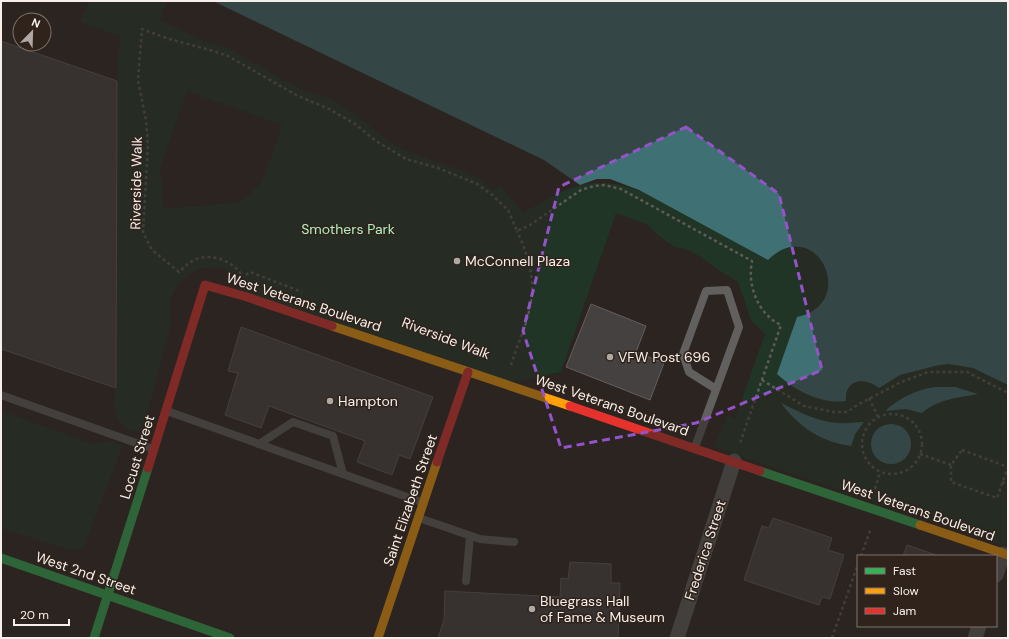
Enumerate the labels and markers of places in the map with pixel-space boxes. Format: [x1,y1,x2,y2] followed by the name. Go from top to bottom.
[465,252,570,270] place label: McConnell Plaza
[452,256,462,266] marker: McConnell Plaza
[618,348,710,366] place label: VFW Post 696
[605,352,615,362] marker: VFW Post 696
[338,392,398,410] place label: Hampton
[325,396,335,406] marker: Hampton
[540,592,665,626] place label: Bluegrass Hall of Fame & Museum
[527,604,537,614] marker: Bluegrass Hall of Fame & Museum

